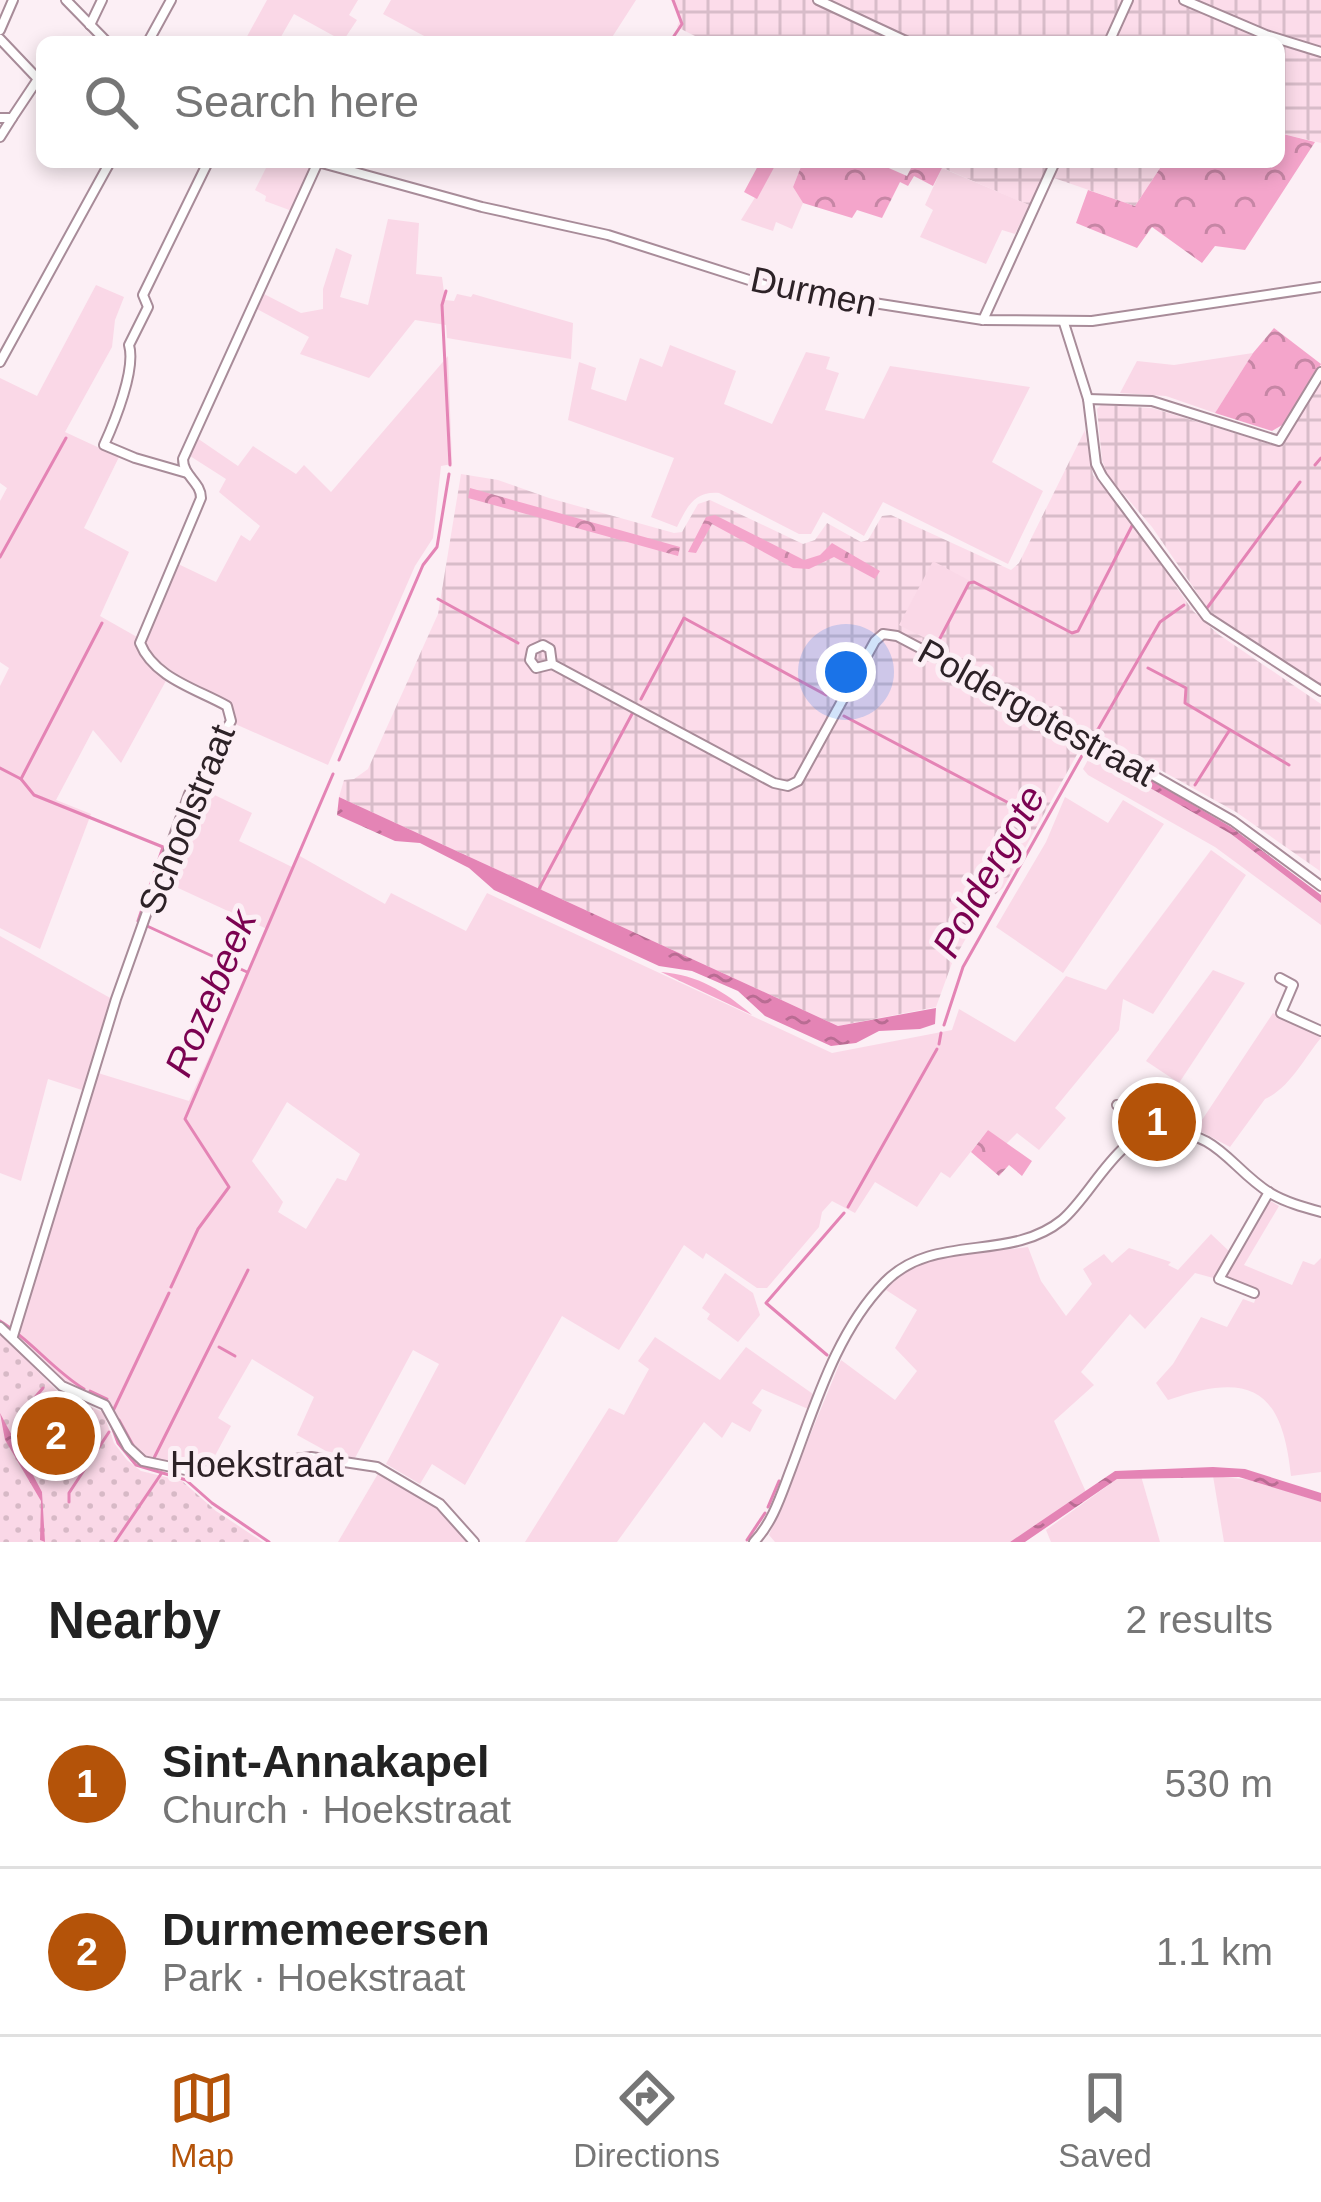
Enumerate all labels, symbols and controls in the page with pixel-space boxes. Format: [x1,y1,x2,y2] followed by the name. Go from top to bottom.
[36,36,1285,168] search box
[78,69,144,135] icon: search
[174,76,419,127] text: Search here
[747,258,881,325] street label: Durmen
[911,630,1162,794] street label: Poldergotestraat
[816,642,876,702] your location
[130,719,243,920] street label: Schoolstraat
[924,778,1053,964] water label: Poldergote
[156,902,266,1082] water label: Rozebeek
[1118,1077,1196,1167] pin: 1
[17,1391,95,1481] pin: 2
[170,1444,344,1485] street label: Hoekstraat
[48,1592,221,1649] text: Nearby
[1126,1598,1273,1641] text: 2 results
[162,1736,490,1787] text: Sint-Annakapel
[76,1762,98,1805] text: 1
[1165,1762,1273,1805] text: 530 m
[162,1788,511,1831] text: Church · Hoekstraat
[162,1904,490,1955] text: Durmemeersen
[76,1930,98,1973] text: 2
[1156,1930,1273,1973] text: 1.1 km
[162,1956,465,1999] text: Park · Hoekstraat
[169,2065,235,2175] tab: Map
[573,2065,720,2175] tab: Directions
[1058,2065,1152,2175] tab: Saved

